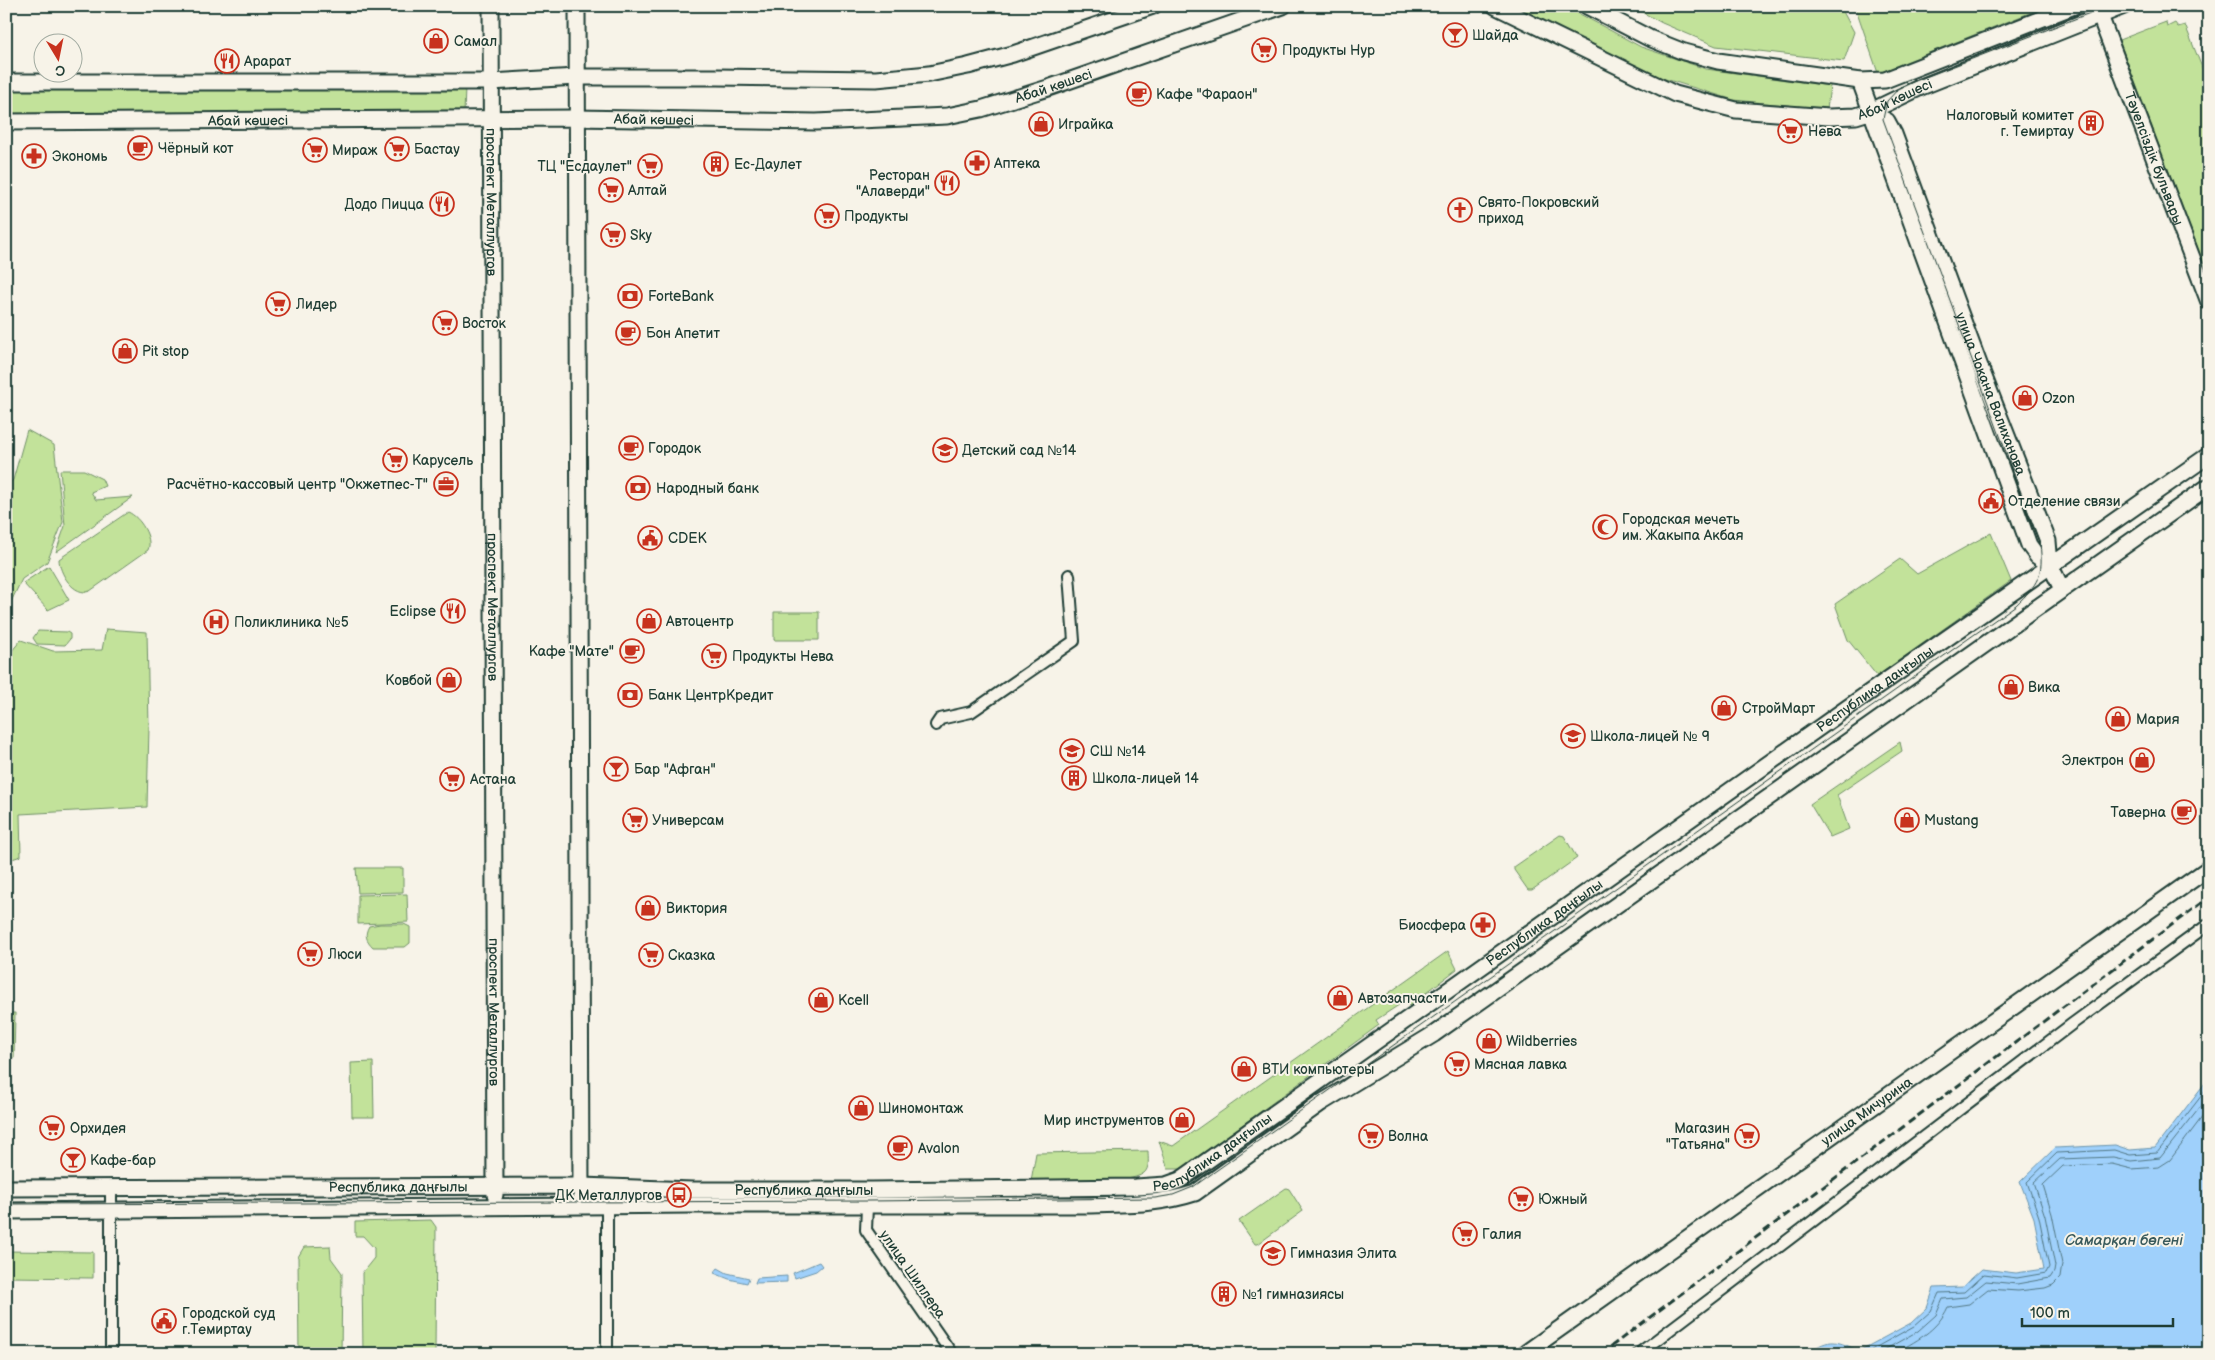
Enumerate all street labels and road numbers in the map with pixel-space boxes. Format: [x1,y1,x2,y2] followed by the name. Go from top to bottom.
[1012,65,1094,107] street label: Абай көшесі
[1855,75,1935,124] street label: Абай көшесі
[2121,90,2187,228] street label: Тәуелсіздік бульвары
[613,111,694,129] street label: Абай көшесі
[207,112,288,130] street label: Абай көшесі
[482,128,500,277] street label: проспект Металлургов
[1952,310,2030,478] street label: улица Чокана Валиханова
[484,533,501,682] street label: проспект Металлургов
[1813,642,1937,736] street label: Республика даңғылы
[1483,876,1606,970] street label: Республика даңғылы
[485,938,503,1087] street label: проспект Металлургов
[1818,1073,1916,1149] street label: улица Мичурина
[1152,1110,1275,1195] street label: Республика даңғылы
[329,1178,467,1196] street label: Республика даңғылы
[734,1182,873,1199] street label: Республика даңғылы
[876,1227,950,1322] street label: улица Шиллера

